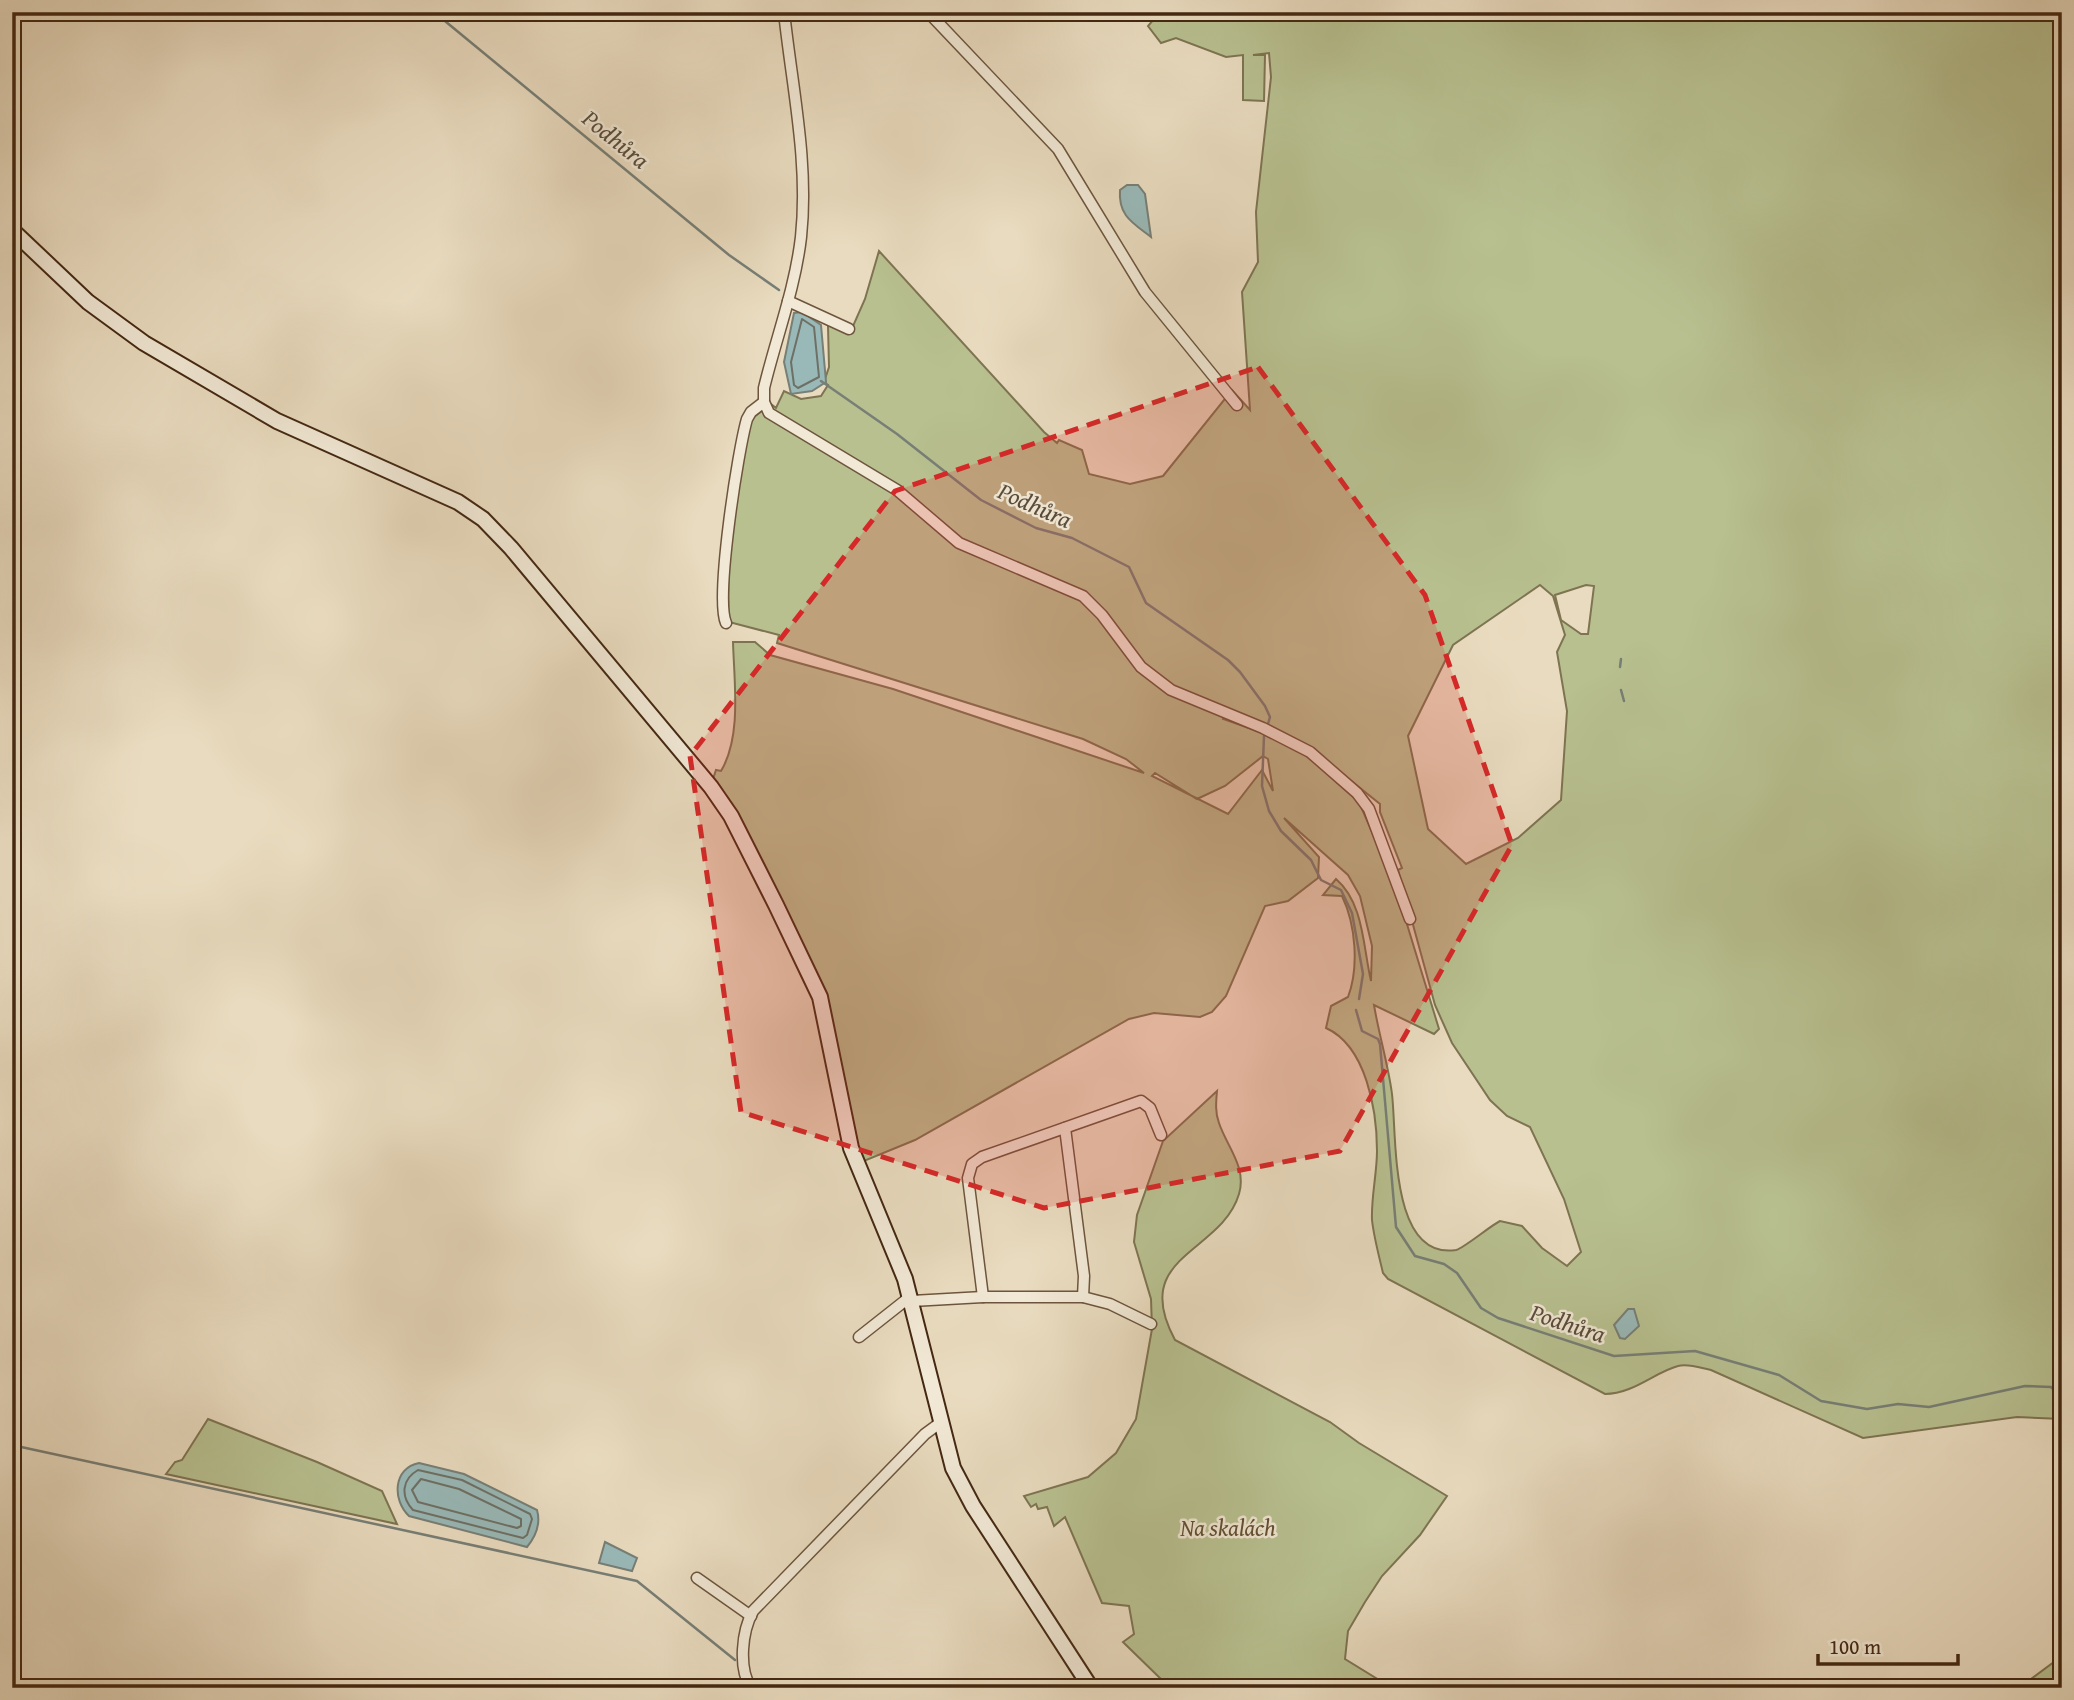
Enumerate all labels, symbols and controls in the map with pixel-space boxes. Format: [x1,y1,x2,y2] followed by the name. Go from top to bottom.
[574,100,657,177] water label: Podhůra
[992,473,1077,537] water label: Podhůra
[1525,1294,1610,1352] water label: Podhůra
[1179,1511,1276,1544] park label: Na skalách
[1818,1623,1958,1667] scale bar
[1829,1631,1881,1662] text: 100 m

